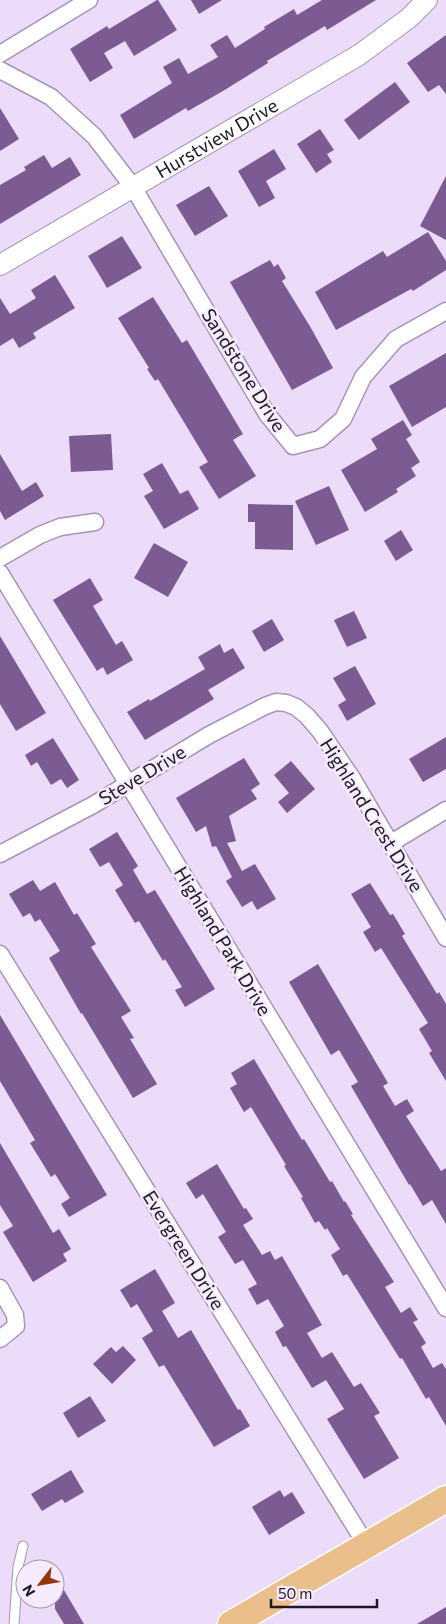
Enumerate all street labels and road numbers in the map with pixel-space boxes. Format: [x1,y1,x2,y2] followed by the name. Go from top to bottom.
[151,93,282,183] street label: Hurstview Drive
[197,304,292,436] street label: Sandstone Drive
[316,734,429,896] street label: Highland Crest Drive
[94,740,189,810] street label: Steve Drive
[170,862,277,1019] street label: Highland Park Drive
[139,1186,230,1314] street label: Evergreen Drive

